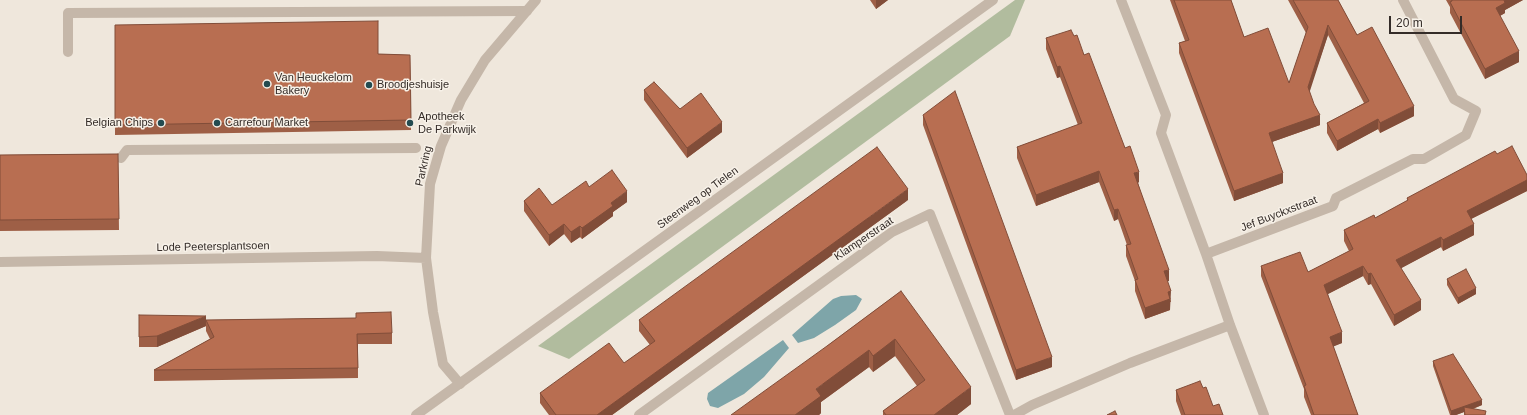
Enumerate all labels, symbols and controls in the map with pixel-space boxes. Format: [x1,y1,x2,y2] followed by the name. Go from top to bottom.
[1391,8,1464,34] scale bar
[1396,16,1423,30] text: 20 m
[275,71,352,97] place label: Van Heuckelom Bakery
[377,78,449,92] place label: Broodjeshuisje
[262,79,272,89] marker: Van Heuckelom Bakery
[364,80,374,90] marker: Broodjeshuisje
[418,110,476,136] place label: Apotheek De Parkwijk
[85,116,153,130] place label: Belgian Chips
[225,116,308,130] place label: Carrefour Market
[156,118,166,128] marker: Belgian Chips
[212,118,222,128] marker: Carrefour Market
[405,118,415,128] marker: Apotheek De Parkwijk
[413,145,435,187] street label: Parkring
[655,164,741,232] street label: Steenweg op Tielen
[1239,193,1319,235] street label: Jef Buyckxstraat
[832,214,896,264] street label: Klamperstraat
[156,239,270,255] street label: Lode Peetersplantsoen

